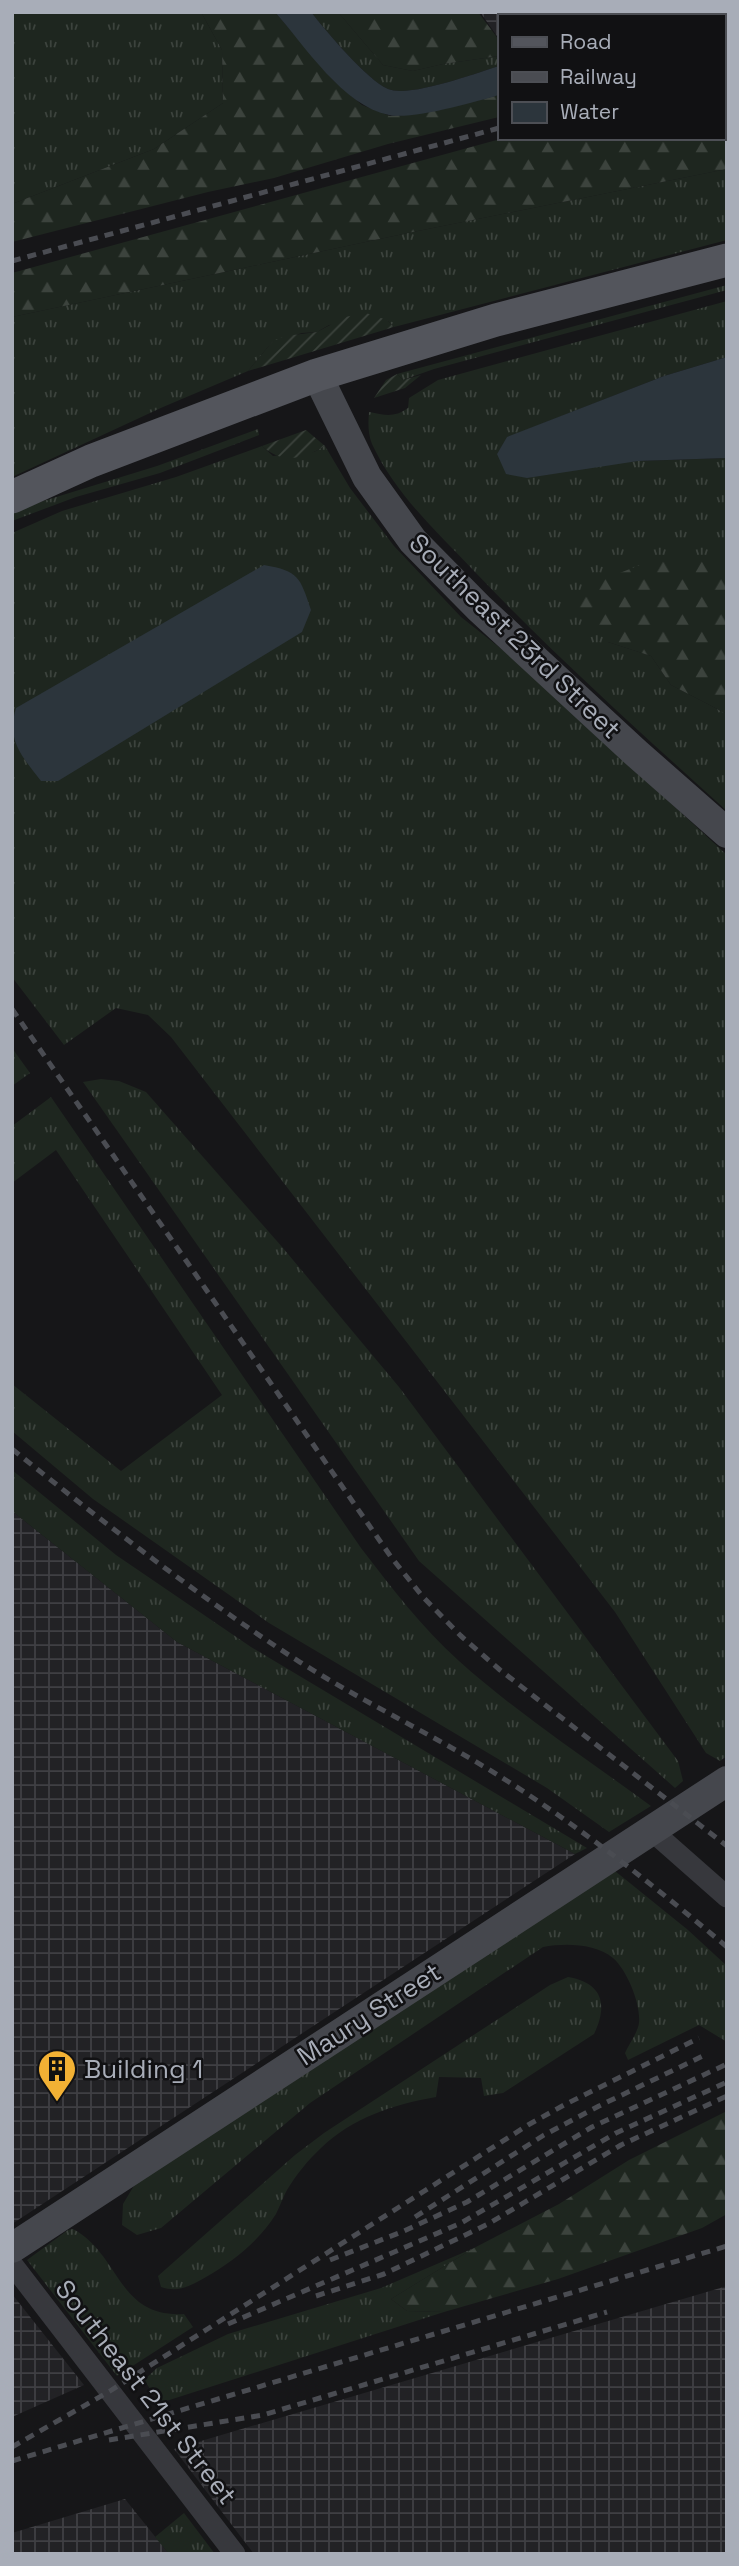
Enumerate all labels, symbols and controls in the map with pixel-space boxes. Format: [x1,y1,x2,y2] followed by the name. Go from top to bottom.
[498,14,725,140] legend
[560,28,612,55] text: Road
[560,63,637,90] text: Railway
[560,98,619,125] text: Water
[402,526,628,746] street label: Southeast 23rd Street
[291,1955,447,2073] street label: Maury Street
[36,2048,78,2103] building icon: Building 1
[84,2052,203,2086] place label: Building 1
[48,2273,244,2511] street label: Southeast 21st Street

